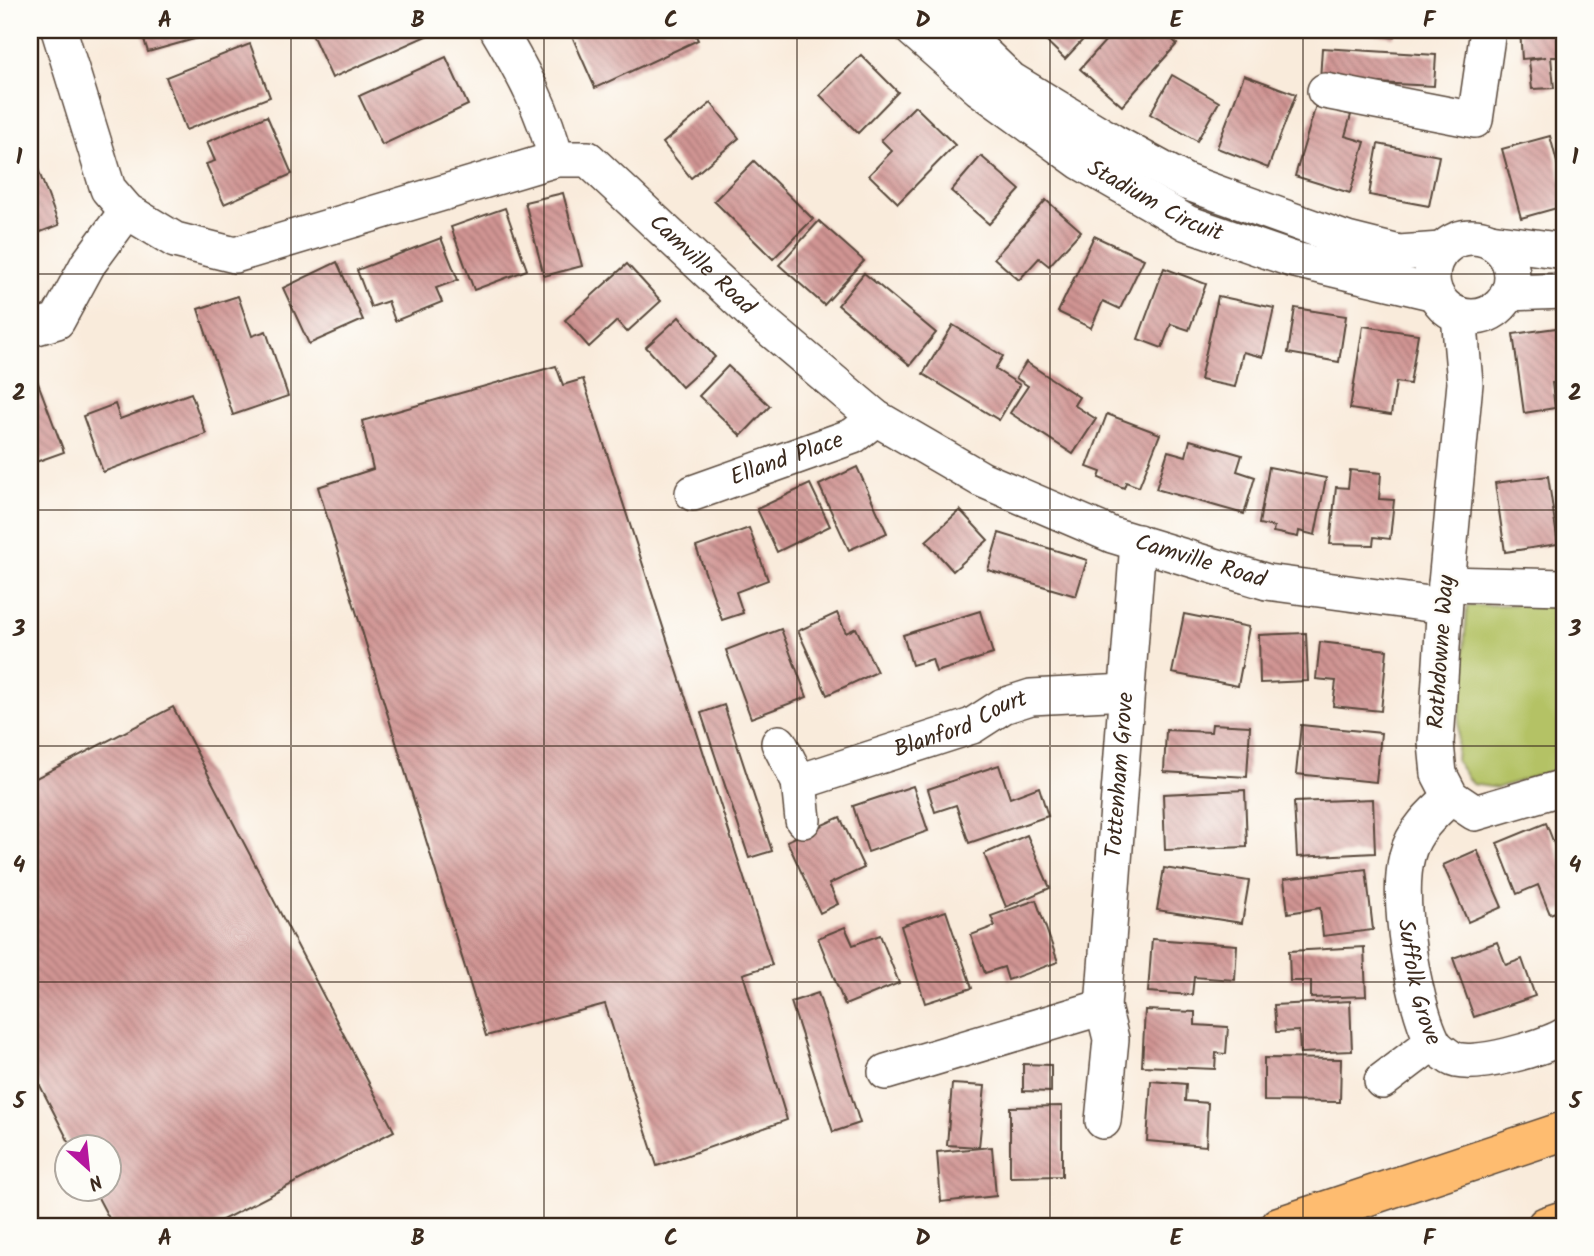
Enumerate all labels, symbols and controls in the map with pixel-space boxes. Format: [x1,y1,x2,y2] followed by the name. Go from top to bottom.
[158,3,172,39] text: A
[411,3,425,39] text: B
[664,3,678,39] text: C
[915,3,931,39] text: D
[1170,3,1184,39] text: E
[1423,3,1437,39] text: F
[16,140,23,176] text: 1
[1572,140,1579,176] text: 1
[1080,151,1229,252] street label: Stadium Circuit
[640,206,764,325] street label: Camville Road
[12,376,26,412] text: 2
[1568,376,1582,412] text: 2
[726,423,849,496] street label: Elland Place
[1130,525,1271,599] street label: Camville Road
[1419,574,1465,730] street label: Rathdowne Way
[12,612,26,648] text: 3
[1568,612,1582,648] text: 3
[889,681,1033,768] street label: Blanford Court
[1096,691,1145,859] street label: Tottenham Grove
[13,848,26,884] text: 4
[1569,848,1582,884] text: 4
[1387,918,1450,1052] street label: Suffolk Grove
[12,1084,27,1120] text: 5
[1568,1084,1583,1120] text: 5
[52,1134,122,1204] north arrow
[83,1165,107,1197] text: N
[158,1221,172,1256] text: A
[411,1221,425,1256] text: B
[664,1221,678,1256] text: C
[915,1221,931,1256] text: D
[1170,1221,1184,1256] text: E
[1423,1221,1437,1256] text: F

